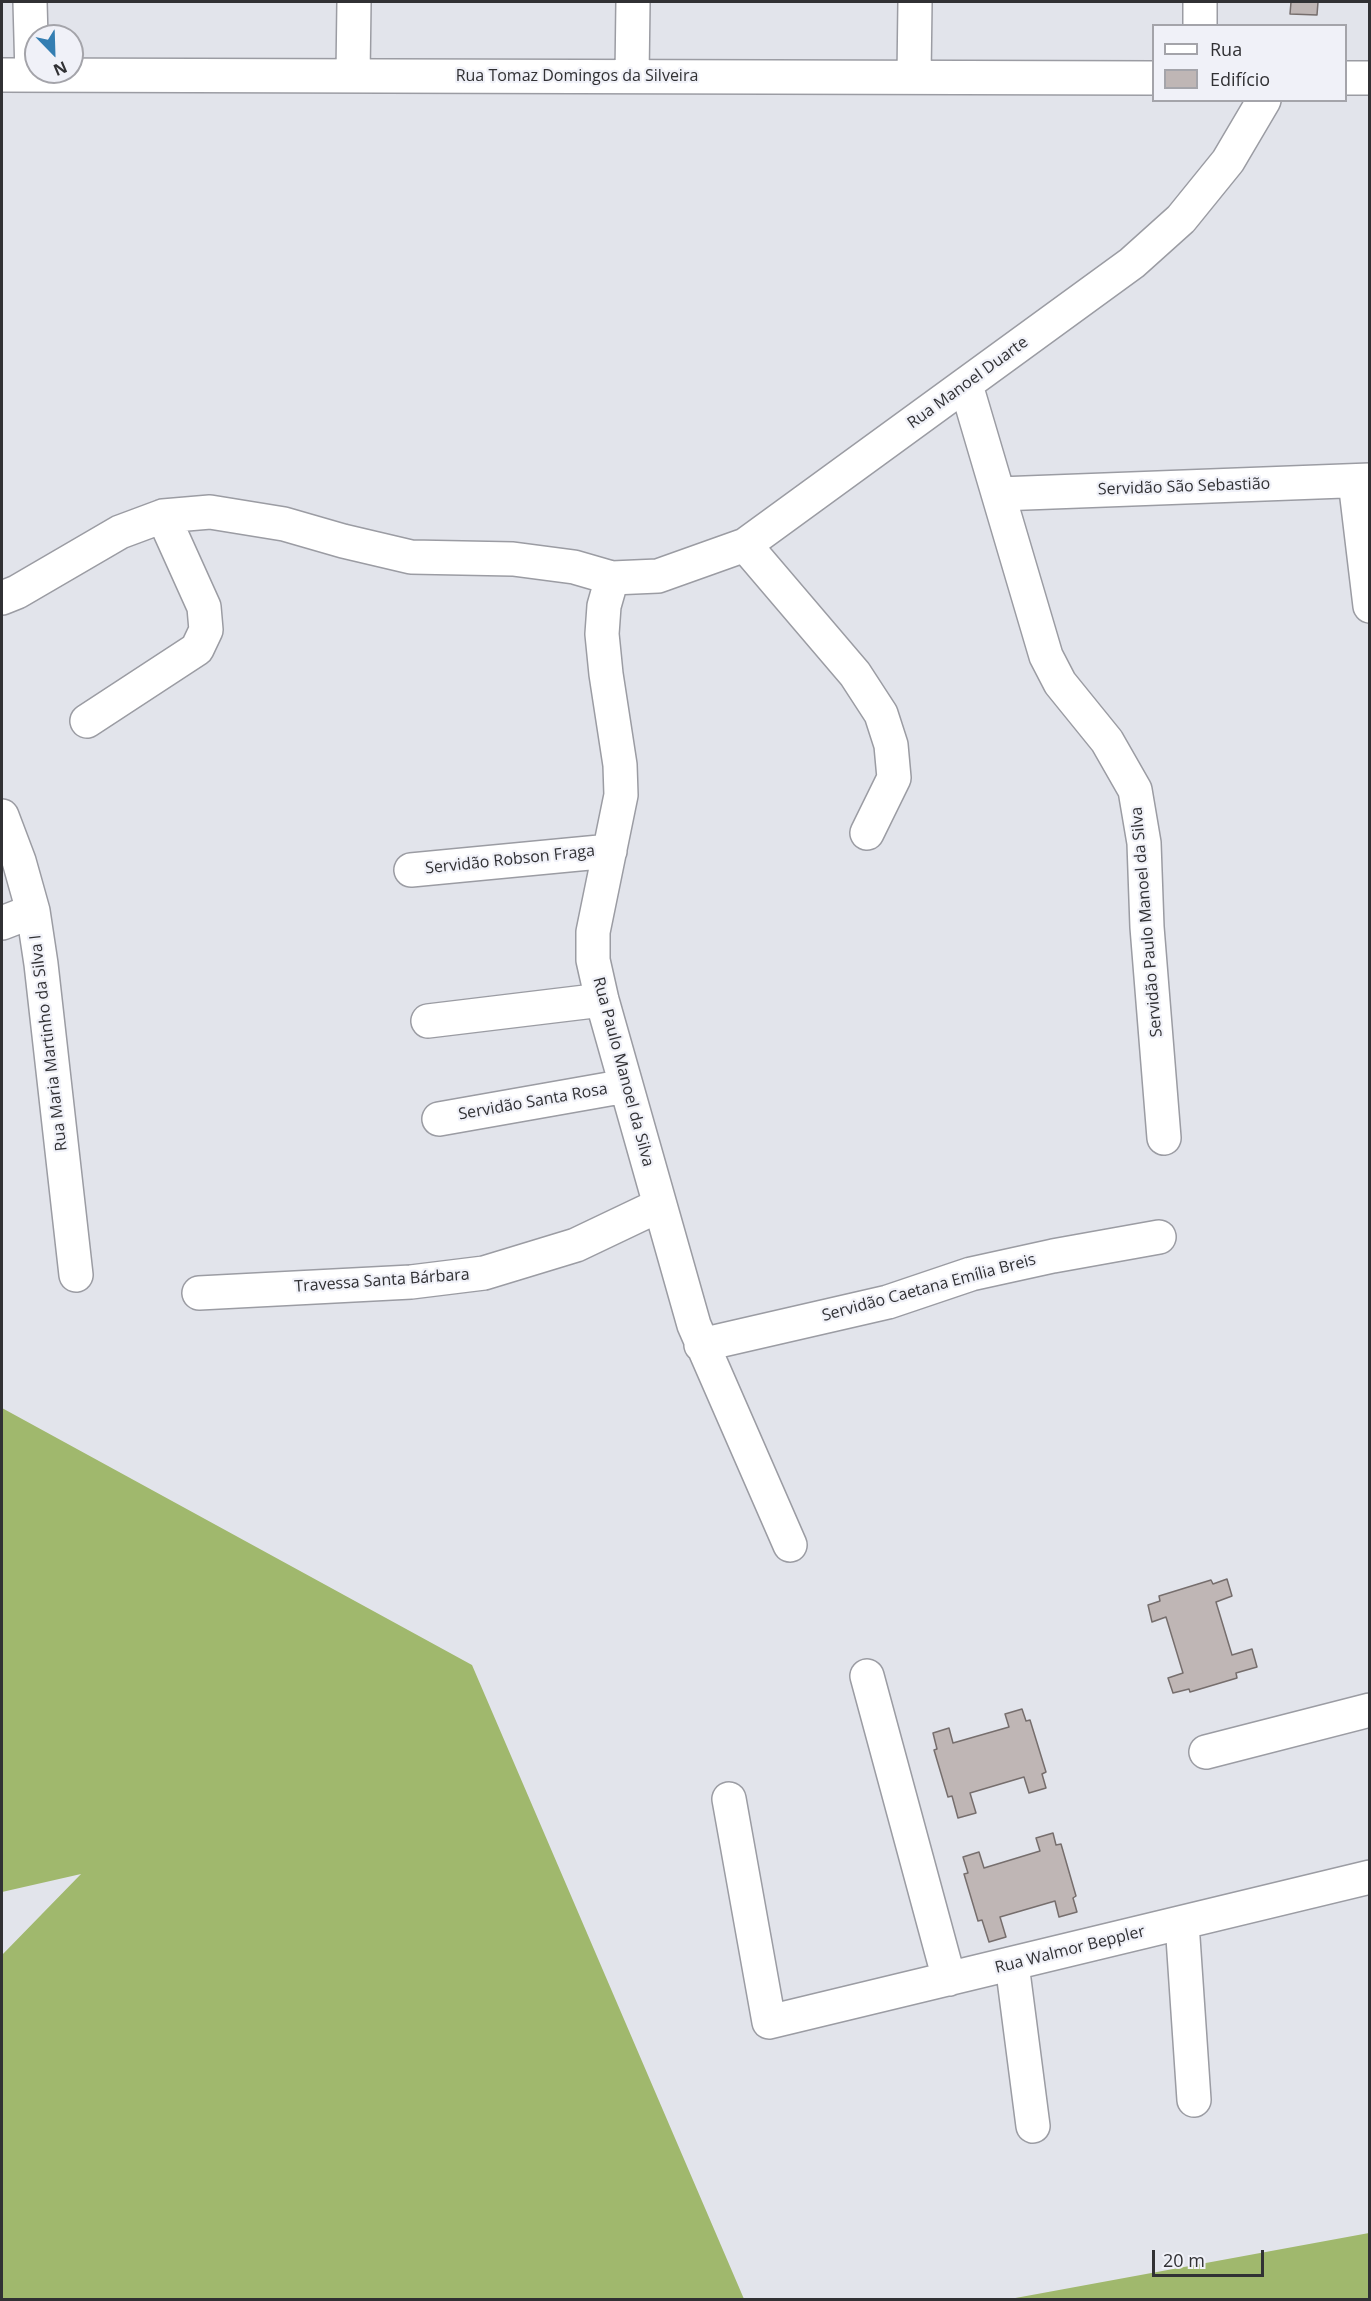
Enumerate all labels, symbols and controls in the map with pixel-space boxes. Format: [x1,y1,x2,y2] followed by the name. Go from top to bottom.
[24,24,84,84] north arrow
[1152,24,1347,102] legend
[1210,37,1242,61] text: Rua
[50,56,71,81] text: N
[456,66,698,86] street label: Rua Tomaz Domingos da Silveira
[1210,67,1270,91] text: Edifício
[904,333,1032,433] street label: Rua Manoel Duarte
[1097,474,1271,500] street label: Servidão São Sebastião
[1127,806,1167,1038] street label: Servidão Paulo Manoel da Silva
[424,842,596,878] street label: Servidão Robson Fraga
[26,934,72,1152] street label: Rua Maria Martinho da Silva I
[588,975,658,1169] street label: Rua Paulo Manoel da Silva
[457,1079,609,1125] street label: Servidão Santa Rosa
[820,1250,1038,1326] street label: Servidão Caetana Emília Breis
[294,1265,470,1297] street label: Travessa Santa Bárbara
[993,1922,1147,1978] street label: Rua Walmor Beppler
[1155,2238,1268,2276] scale bar
[1163,2248,1205,2272] text: 20 m

